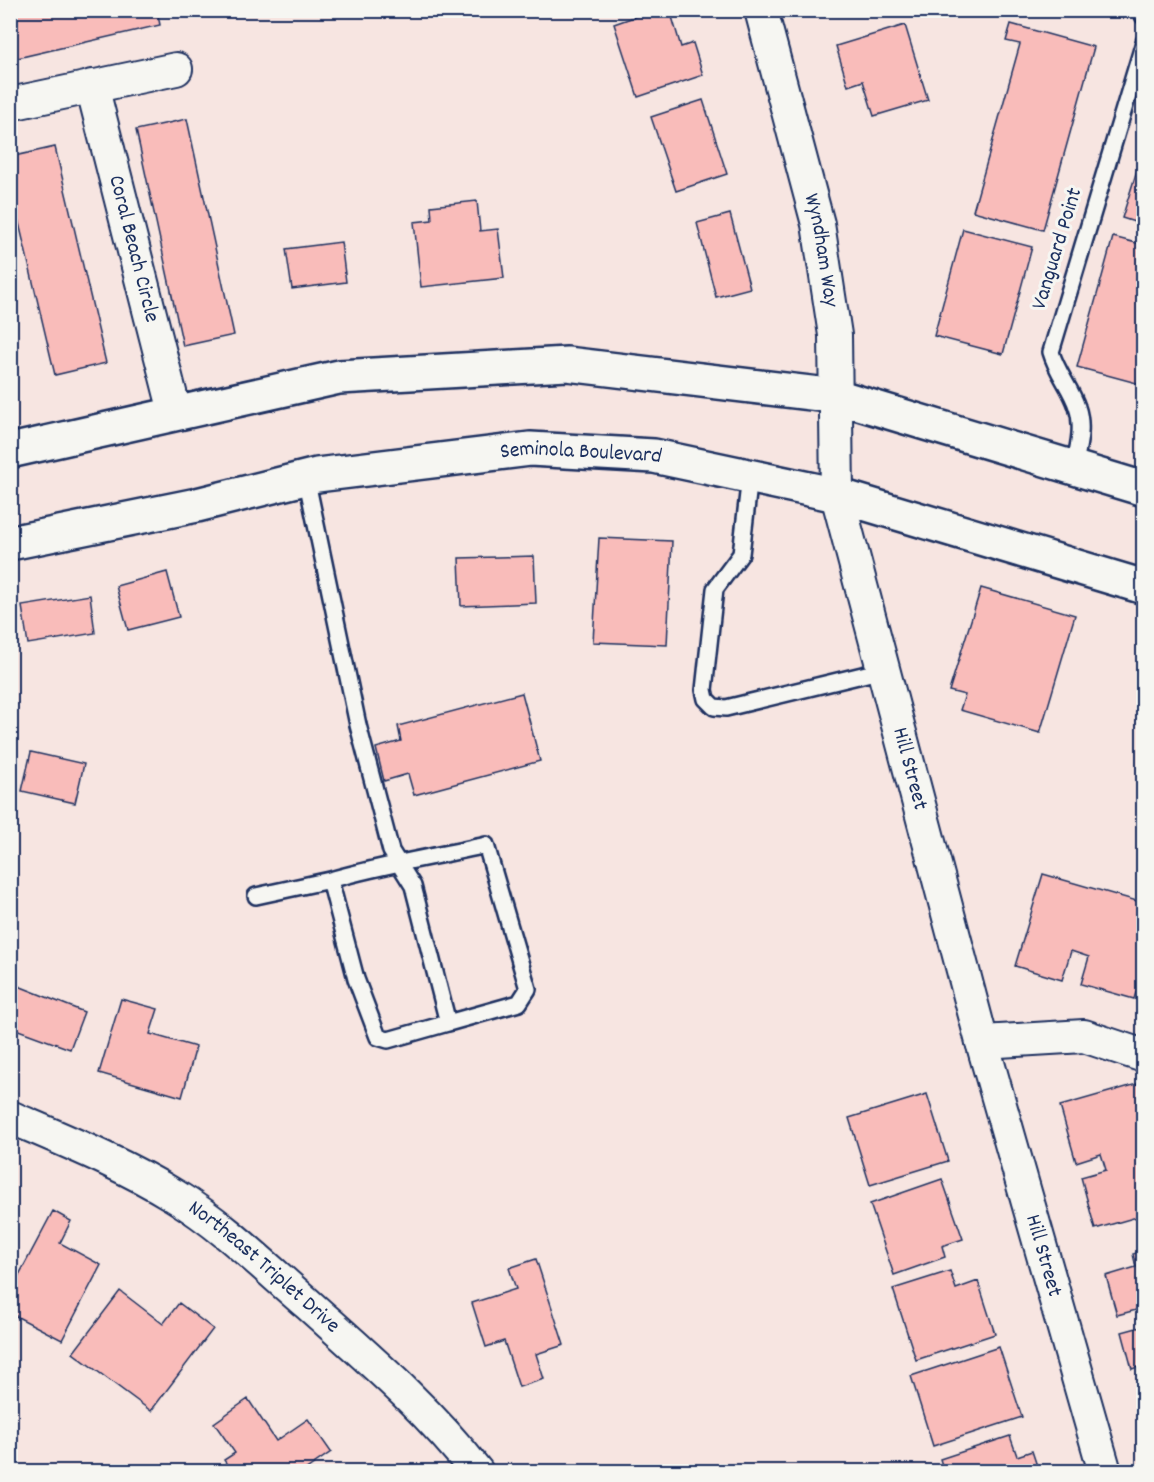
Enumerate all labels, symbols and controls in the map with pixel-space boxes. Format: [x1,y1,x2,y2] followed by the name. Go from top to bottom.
[100,172,167,326] street label: Coral Beach Circle
[1025,184,1091,314] street label: Vanguard Point
[795,190,846,310] street label: Wyndham Way
[498,433,665,473] street label: Seminola Boulevard
[884,724,935,814] street label: Hill Street
[182,1193,347,1341] street label: Northeast Triplet Drive
[1017,1211,1070,1301] street label: Hill Street

